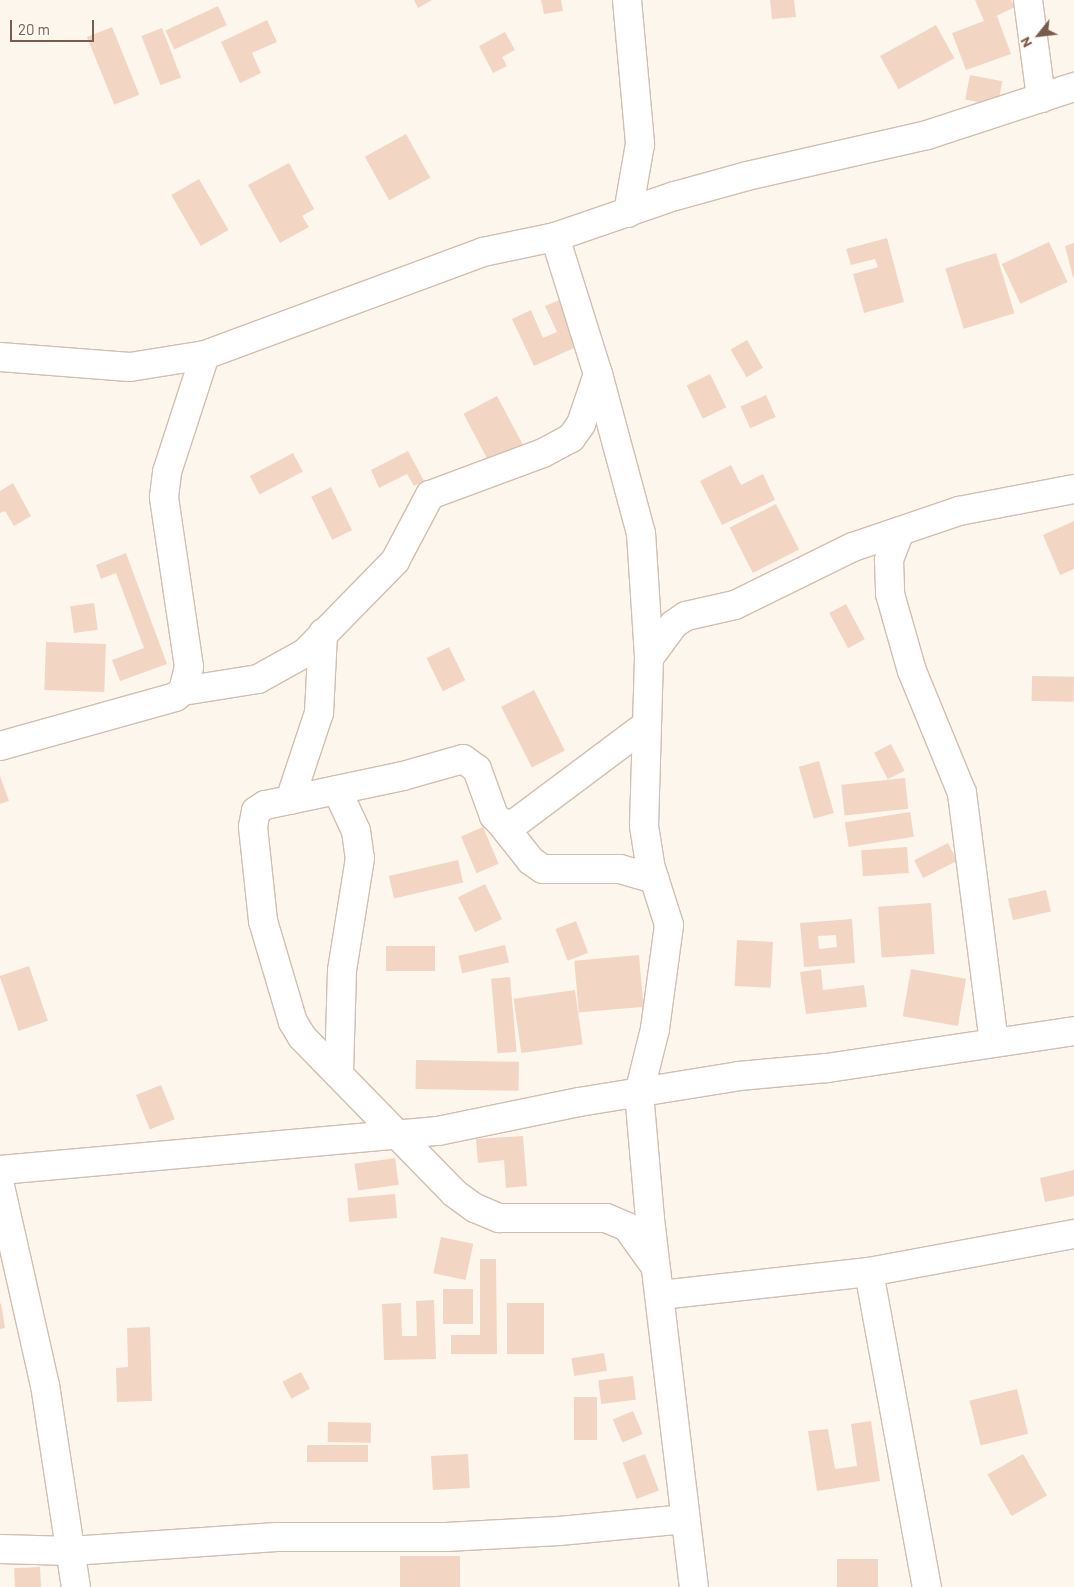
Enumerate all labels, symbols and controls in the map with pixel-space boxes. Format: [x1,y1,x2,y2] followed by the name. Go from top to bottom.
[12,10,96,42] scale bar
[1014,10,1064,60] north arrow
[18,20,50,38] text: 20 m
[1016,34,1035,51] text: N

